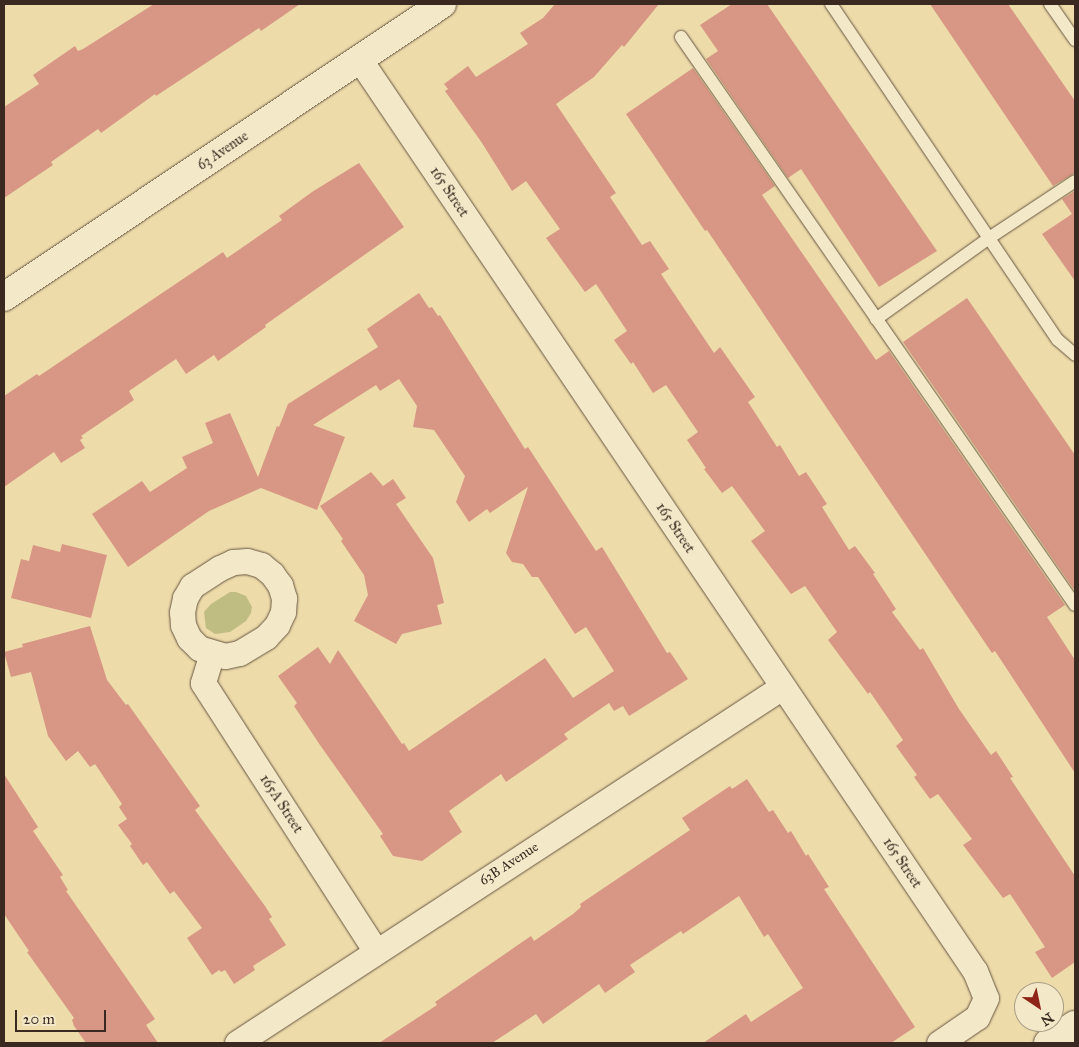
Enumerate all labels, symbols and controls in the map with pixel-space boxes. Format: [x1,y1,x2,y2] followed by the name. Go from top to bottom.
[194,128,252,174] street label: 63 Avenue
[426,164,472,220] street label: 165 Street
[652,500,698,556] street label: 165 Street
[256,772,306,836] street label: 165A Street
[879,835,925,891] street label: 165 Street
[476,839,542,889] street label: 63B Avenue
[1014,982,1064,1032] north arrow
[18,1000,109,1032] scale bar
[1037,1009,1057,1029] text: N
[23,1010,55,1028] text: 20 m

